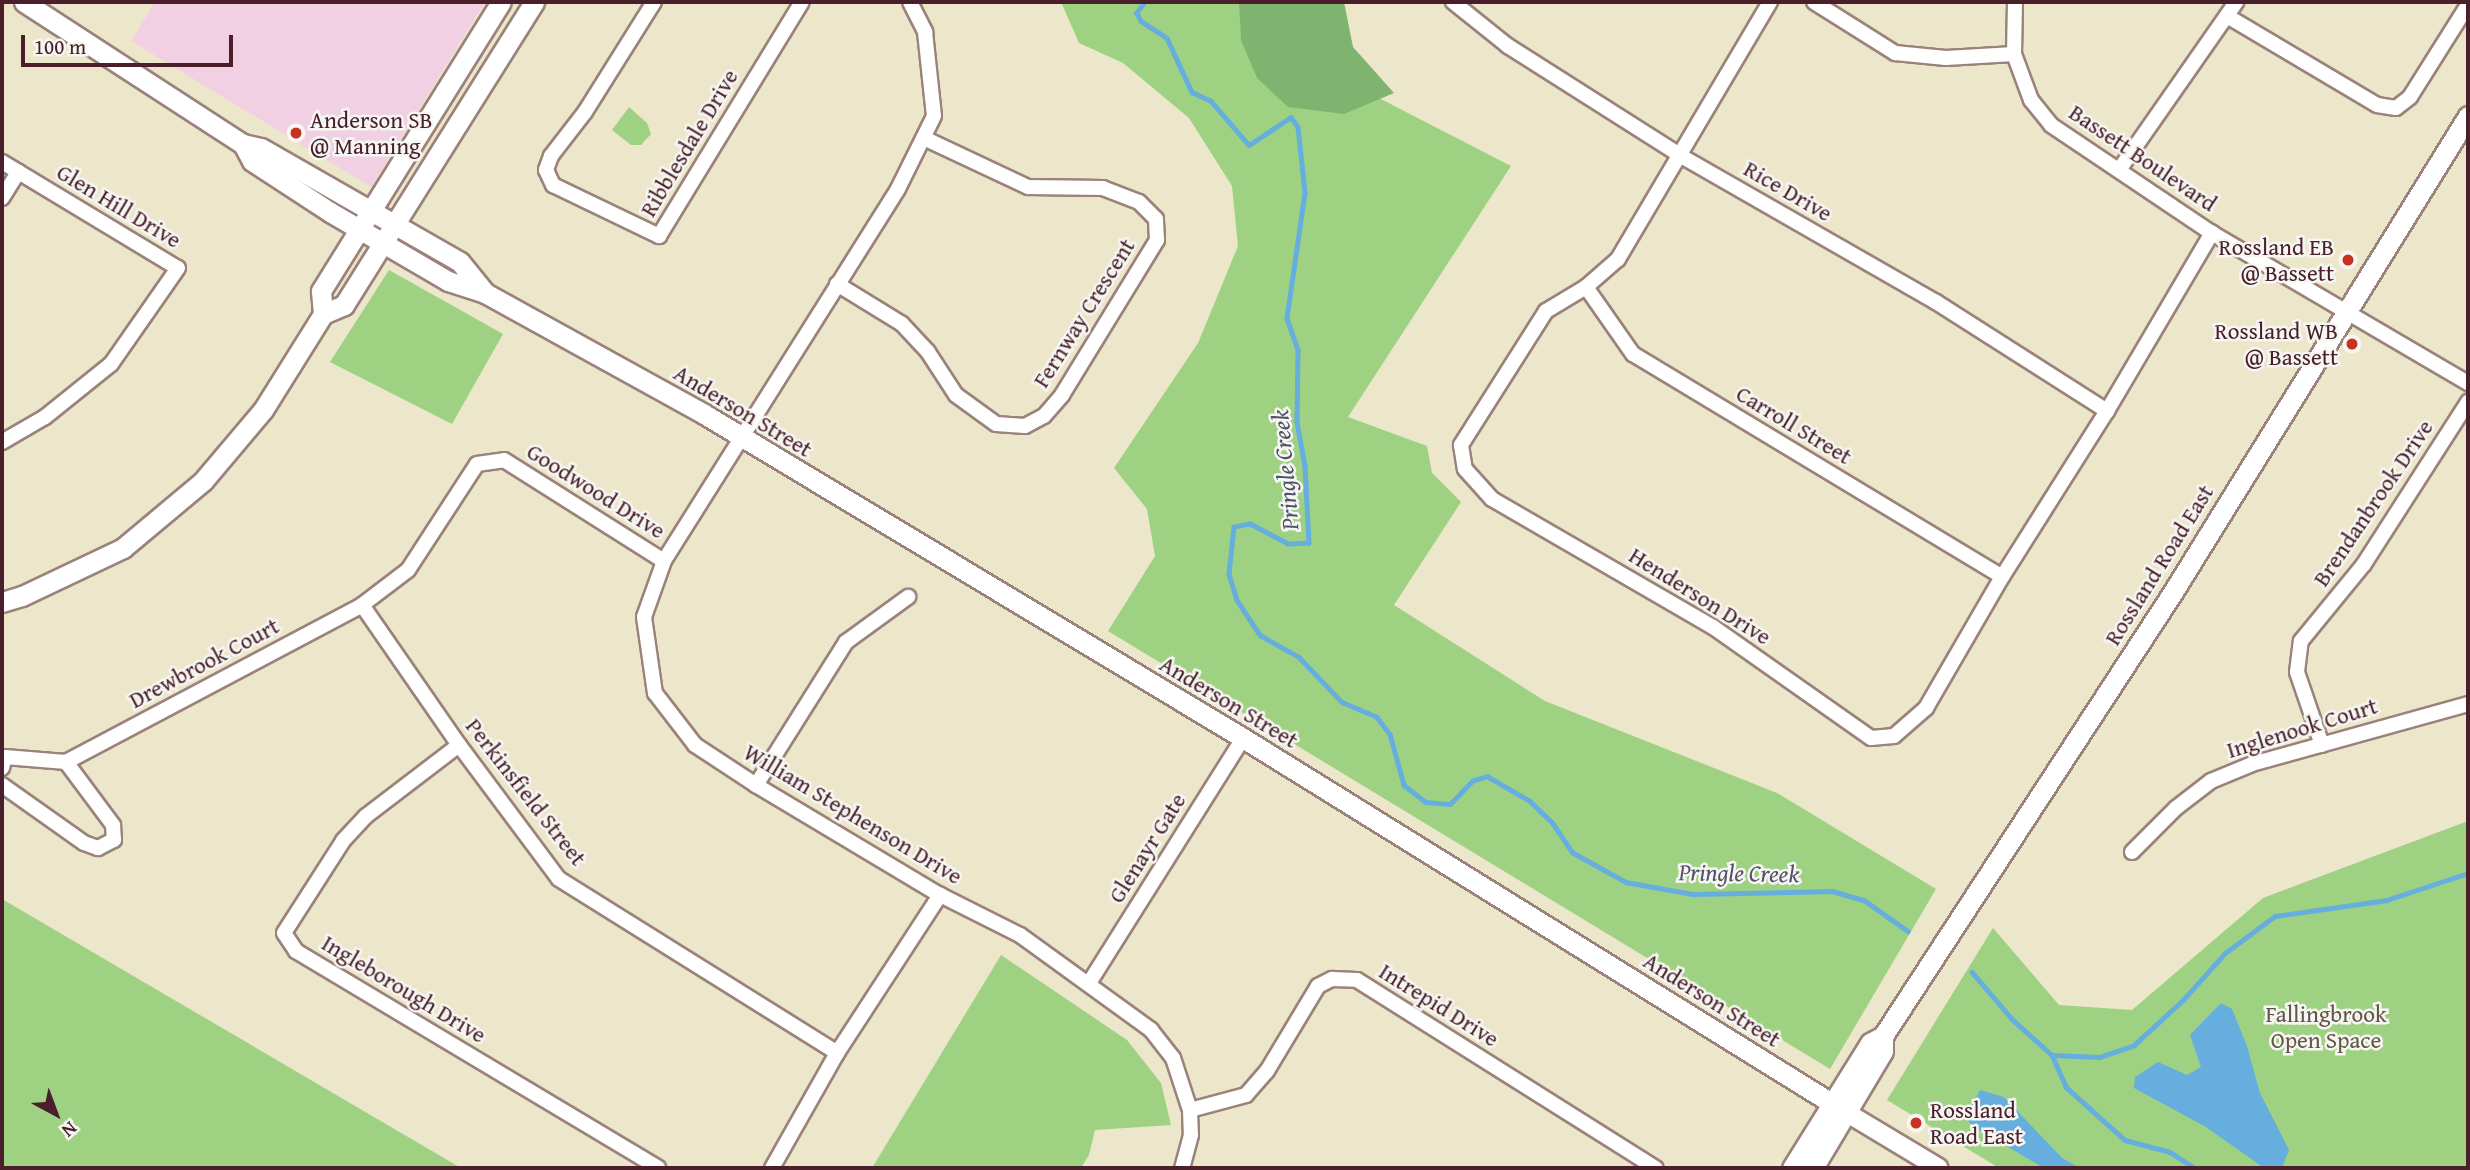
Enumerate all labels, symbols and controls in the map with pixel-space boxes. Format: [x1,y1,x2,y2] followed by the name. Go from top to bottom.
[24,21,236,65] scale bar
[34,31,86,62] text: 100 m
[634,64,744,222] street label: Ribblesdale Drive
[2064,98,2222,218] street label: Bassett Boulevard
[310,106,433,160] place label: Anderson SB @ Manning
[288,125,304,141] marker: Anderson SB @ Manning
[1739,155,1837,227] street label: Rice Drive
[52,158,186,254] street label: Glen Hill Drive
[1027,233,1141,393] street label: Fernway Crescent
[2219,233,2334,287] place label: Rossland EB @ Bassett
[2340,252,2356,268] marker: Rossland EB @ Bassett
[2215,317,2338,371] place label: Rossland WB @ Bassett
[2344,336,2360,352] marker: Rossland WB @ Bassett
[669,359,817,463] street label: Anderson Street
[1731,380,1857,470] street label: Carroll Street
[1265,409,1305,531] water label: Pringle Creek
[2307,415,2439,591] street label: Brendanbrook Drive
[522,438,670,544] street label: Goodwood Drive
[2099,480,2219,650] street label: Rossland Road East
[1624,541,1776,651] street label: Henderson Drive
[124,612,284,714] street label: Drewbrook Court
[1155,650,1303,754] street label: Anderson Street
[2223,692,2381,764] street label: Inglenook Court
[460,713,592,871] street label: Perkinsfield Street
[739,738,967,890] street label: William Stephenson Drive
[1102,788,1192,908] street label: Glenayr Gate
[1678,858,1800,888] water label: Pringle Creek
[317,929,491,1049] street label: Ingleborough Drive
[1638,947,1786,1053] street label: Anderson Street
[1374,957,1504,1053] street label: Intrepid Drive
[2265,1000,2387,1054] park label: Fallingbrook Open Space
[21,1079,91,1149] north arrow
[1930,1096,2023,1150] place label: Rossland Road East
[56,1115,84,1145] text: N
[1908,1115,1924,1131] marker: Rossland Road East

